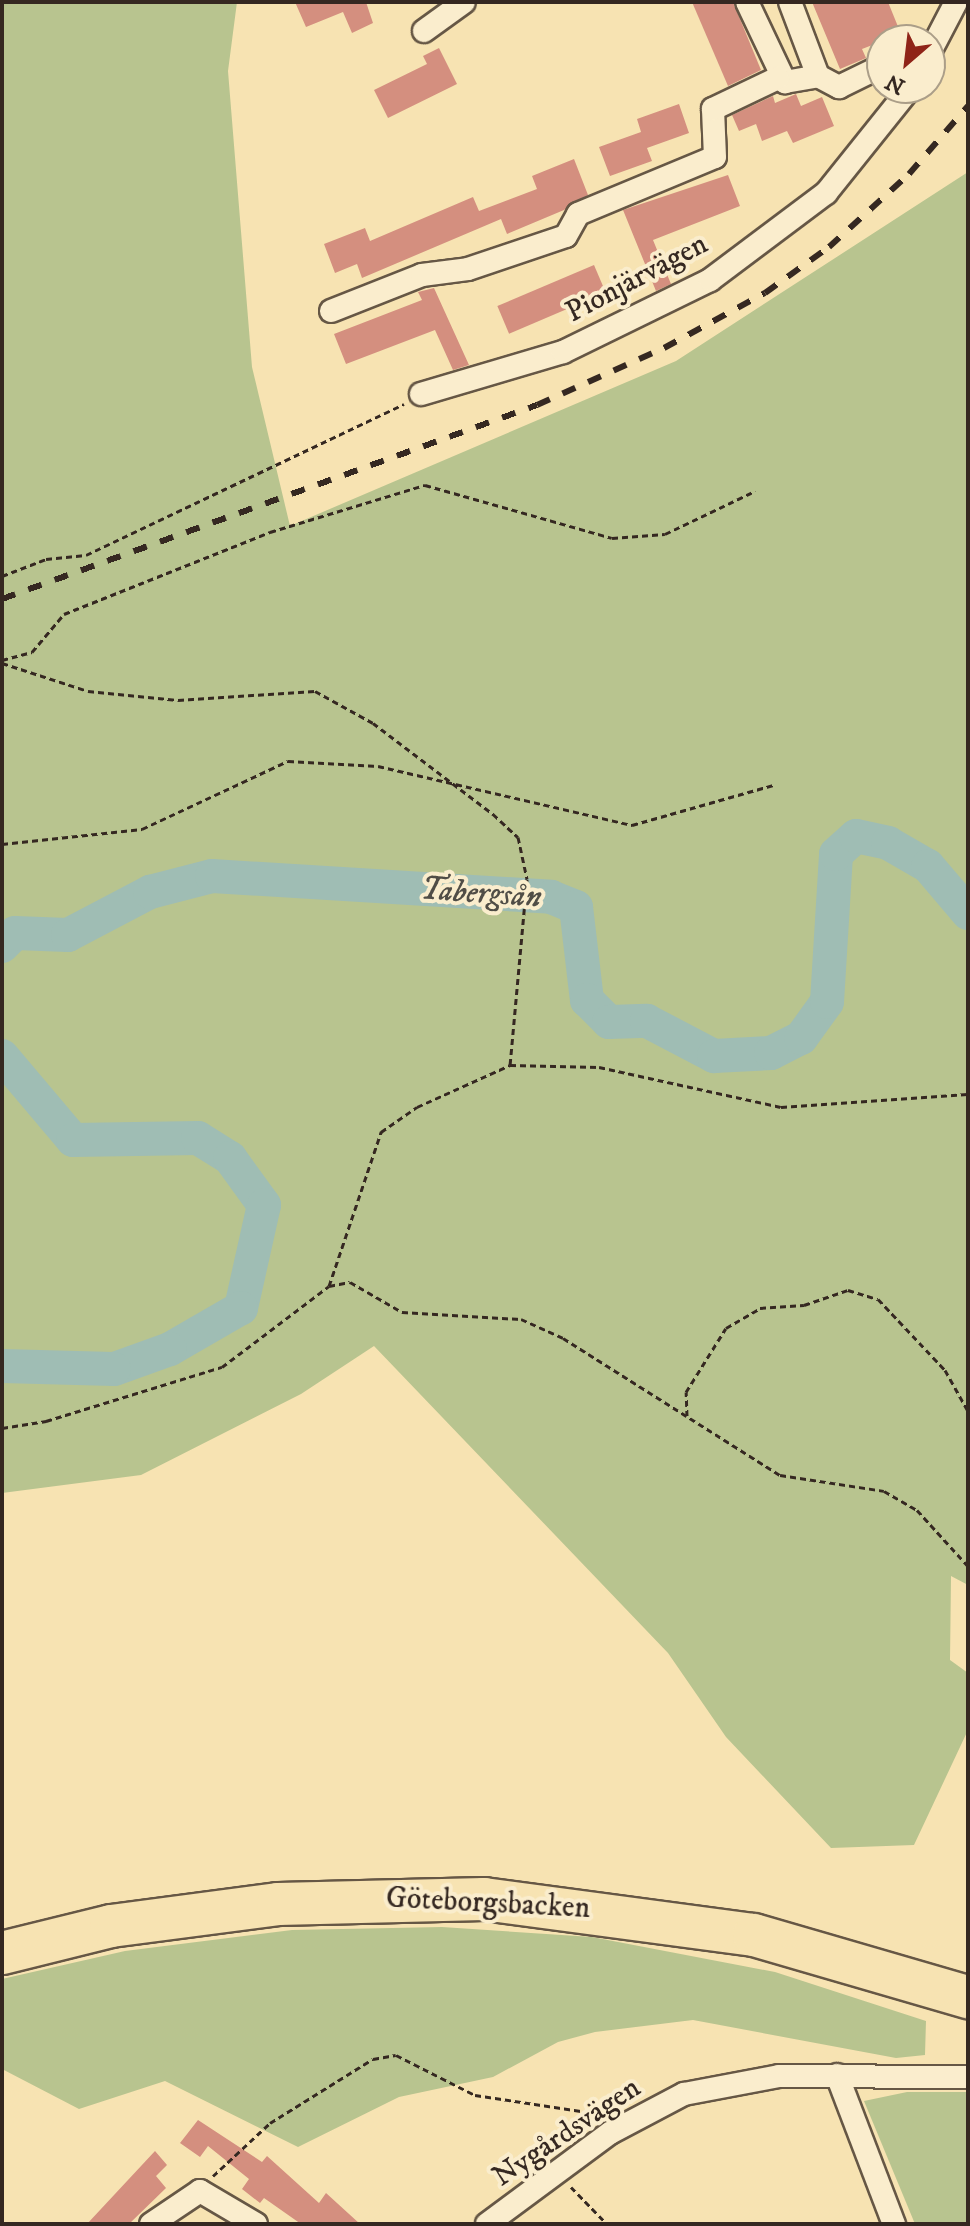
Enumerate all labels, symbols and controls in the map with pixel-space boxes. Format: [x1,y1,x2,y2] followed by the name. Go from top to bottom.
[866,24,946,104] north arrow
[881,68,910,100] text: N
[560,227,714,331] street label: Pionjärvägen
[419,871,543,917] water label: Tabergsån
[385,1881,591,1927] street label: Göteborgsbacken
[486,2070,648,2196] street label: Nygårdsvägen

